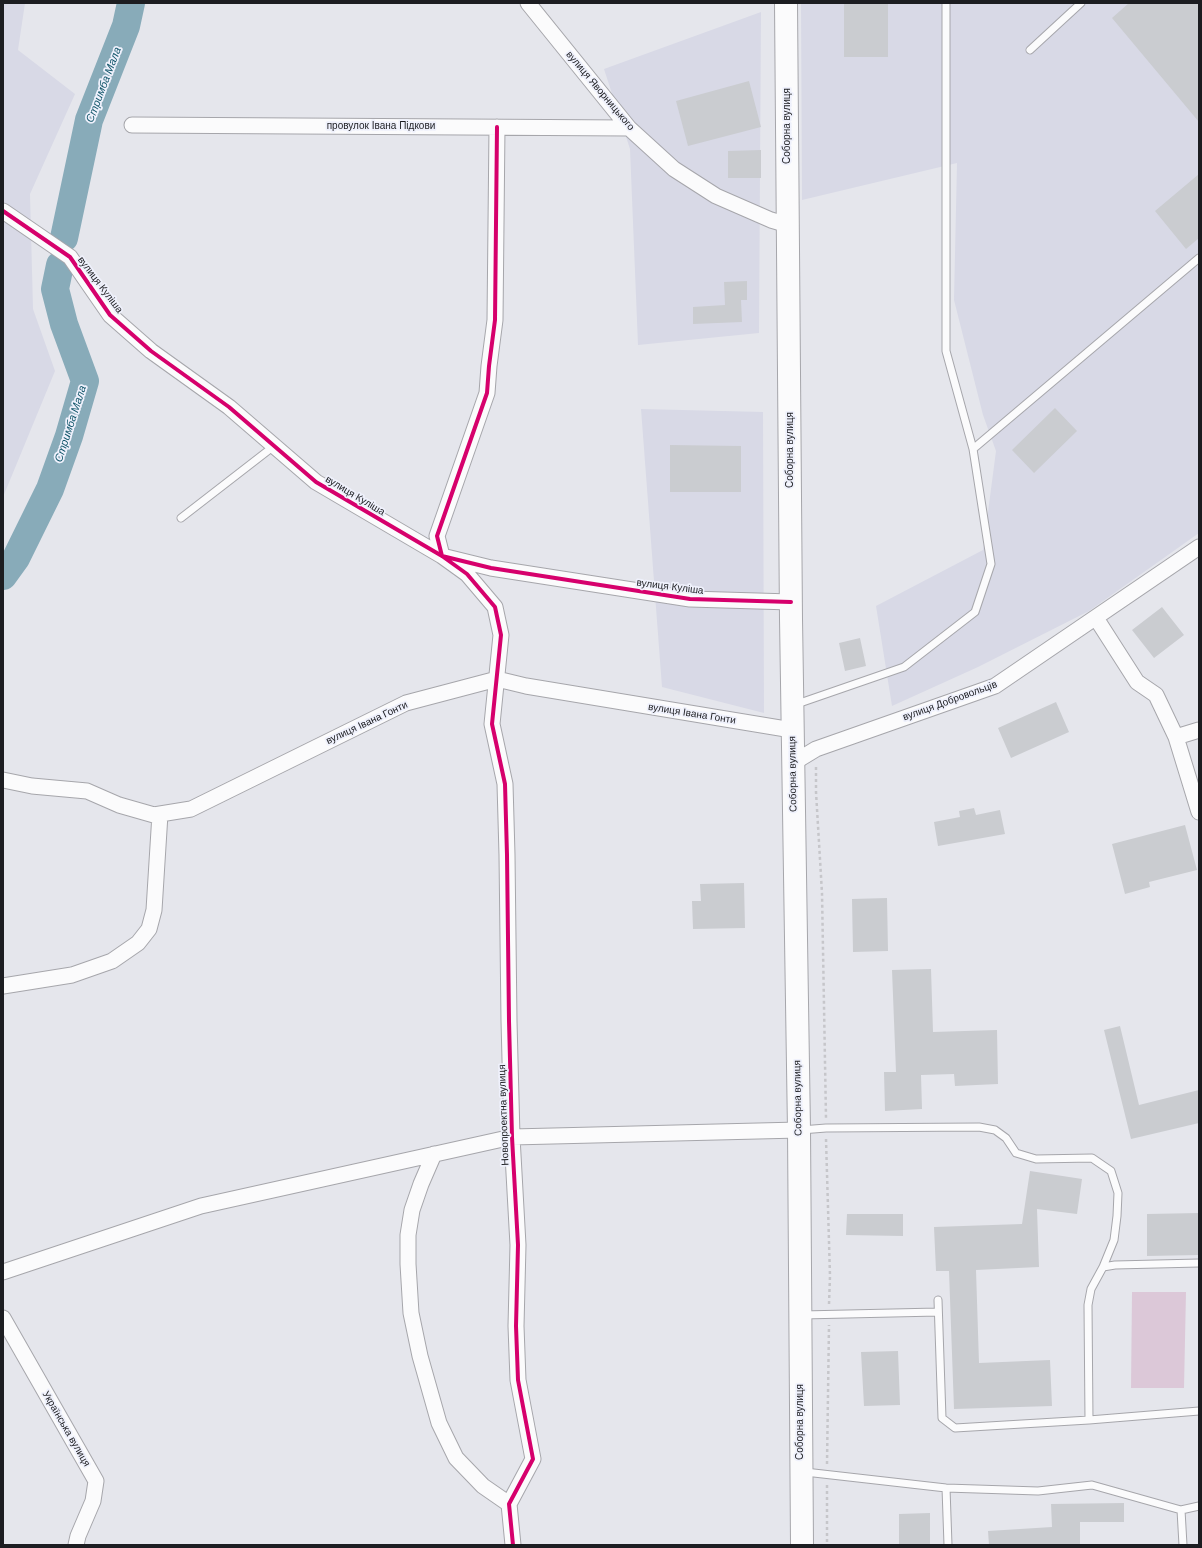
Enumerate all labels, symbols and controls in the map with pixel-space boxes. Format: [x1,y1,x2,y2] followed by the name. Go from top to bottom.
[84,45,124,125] water label: Стримба Мала
[563,49,637,133] street label: вулиця Яворницького
[781,88,793,164] street label: Соборна вулиця
[327,120,435,132] street label: провулок Івана Підкови
[75,254,125,316] street label: вулиця Куліша
[52,384,90,464] water label: Стримба Мала
[784,412,796,488] street label: Соборна вулиця
[323,473,387,519] street label: вулиця Куліша
[636,577,704,597] street label: вулиця Куліша
[901,678,999,724] street label: вулиця Добровольців
[324,699,410,747] street label: вулиця Івана Гонти
[647,701,737,727] street label: вулиця Івана Гонти
[786,736,800,812] street label: Соборна вулиця
[791,1060,805,1136] street label: Соборна вулиця
[496,1064,512,1166] street label: Новопроектна вулиця
[794,1384,806,1460] street label: Соборна вулиця
[39,1389,93,1469] street label: Українська вулиця

